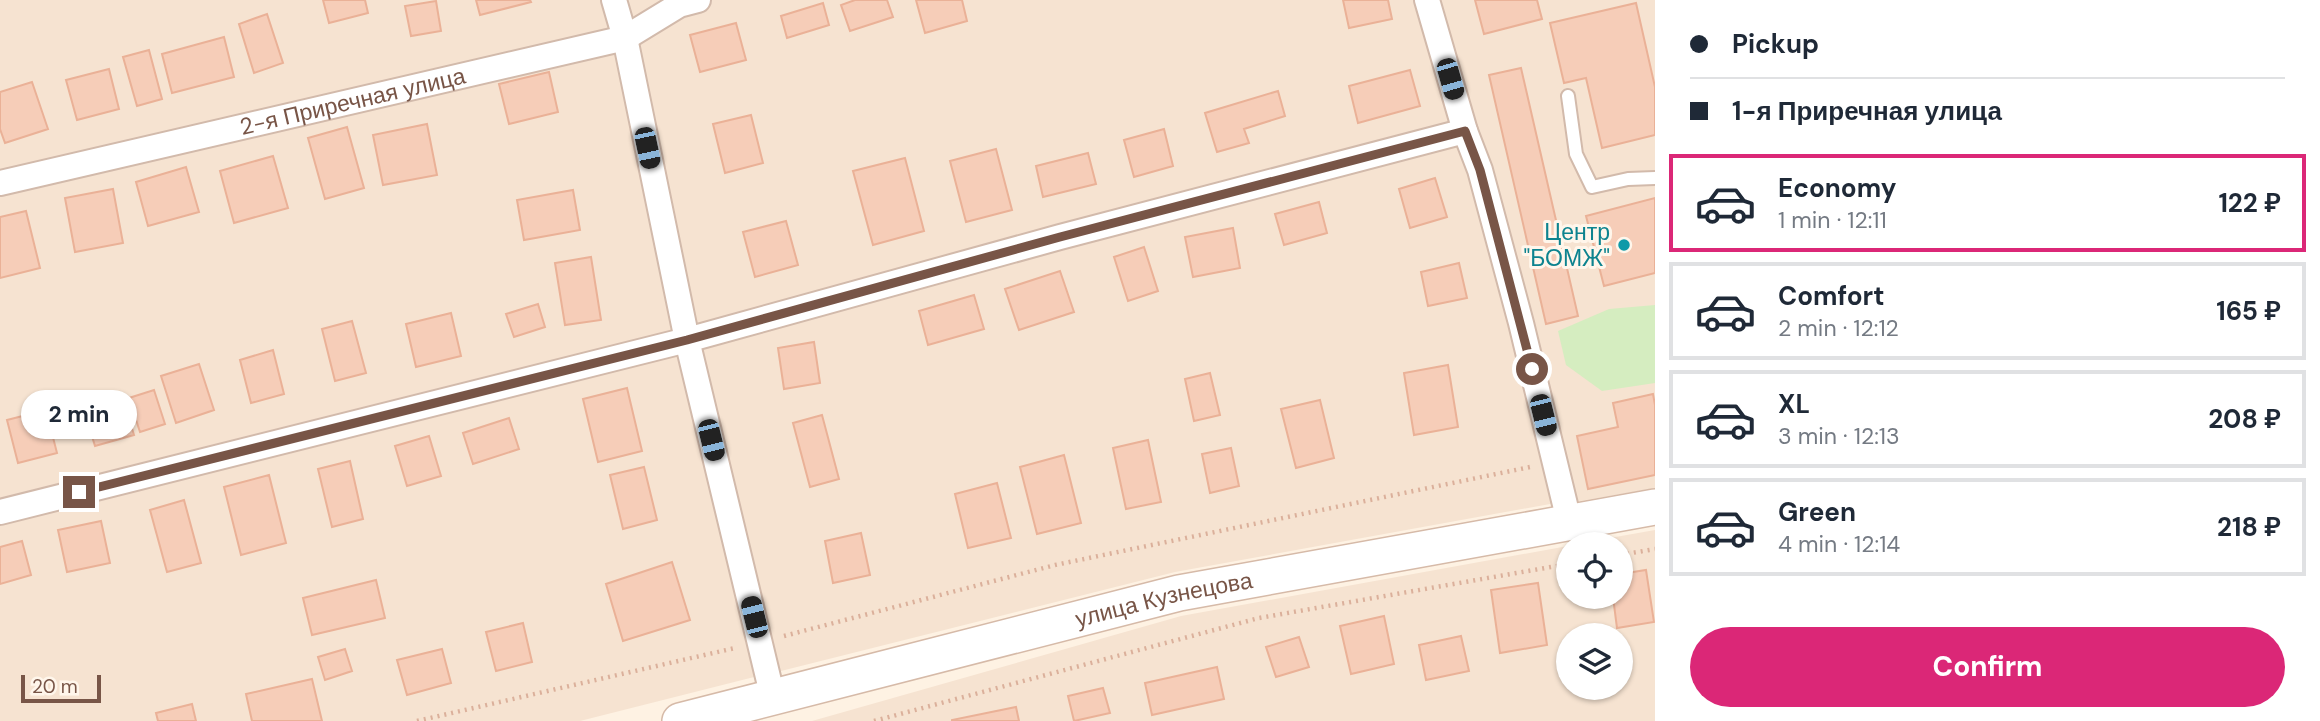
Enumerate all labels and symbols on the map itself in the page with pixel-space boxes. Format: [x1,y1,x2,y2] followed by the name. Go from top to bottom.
[1435,56,1466,102] car
[237,60,469,142] street label: 2-я Приречная улица
[633,125,662,171] car
[1523,217,1610,273] place label: Центр "БОМЖ"
[1616,237,1632,253] marker: Центр "БОМЖ"
[1516,353,1548,385] route start
[21,391,137,440] callout: 2 min
[1528,392,1559,438] car
[696,417,727,463] car
[63,476,95,508] route end
[1072,565,1255,634] street label: улица Кузнецова
[739,594,770,640] car
[21,672,102,704] scale bar

